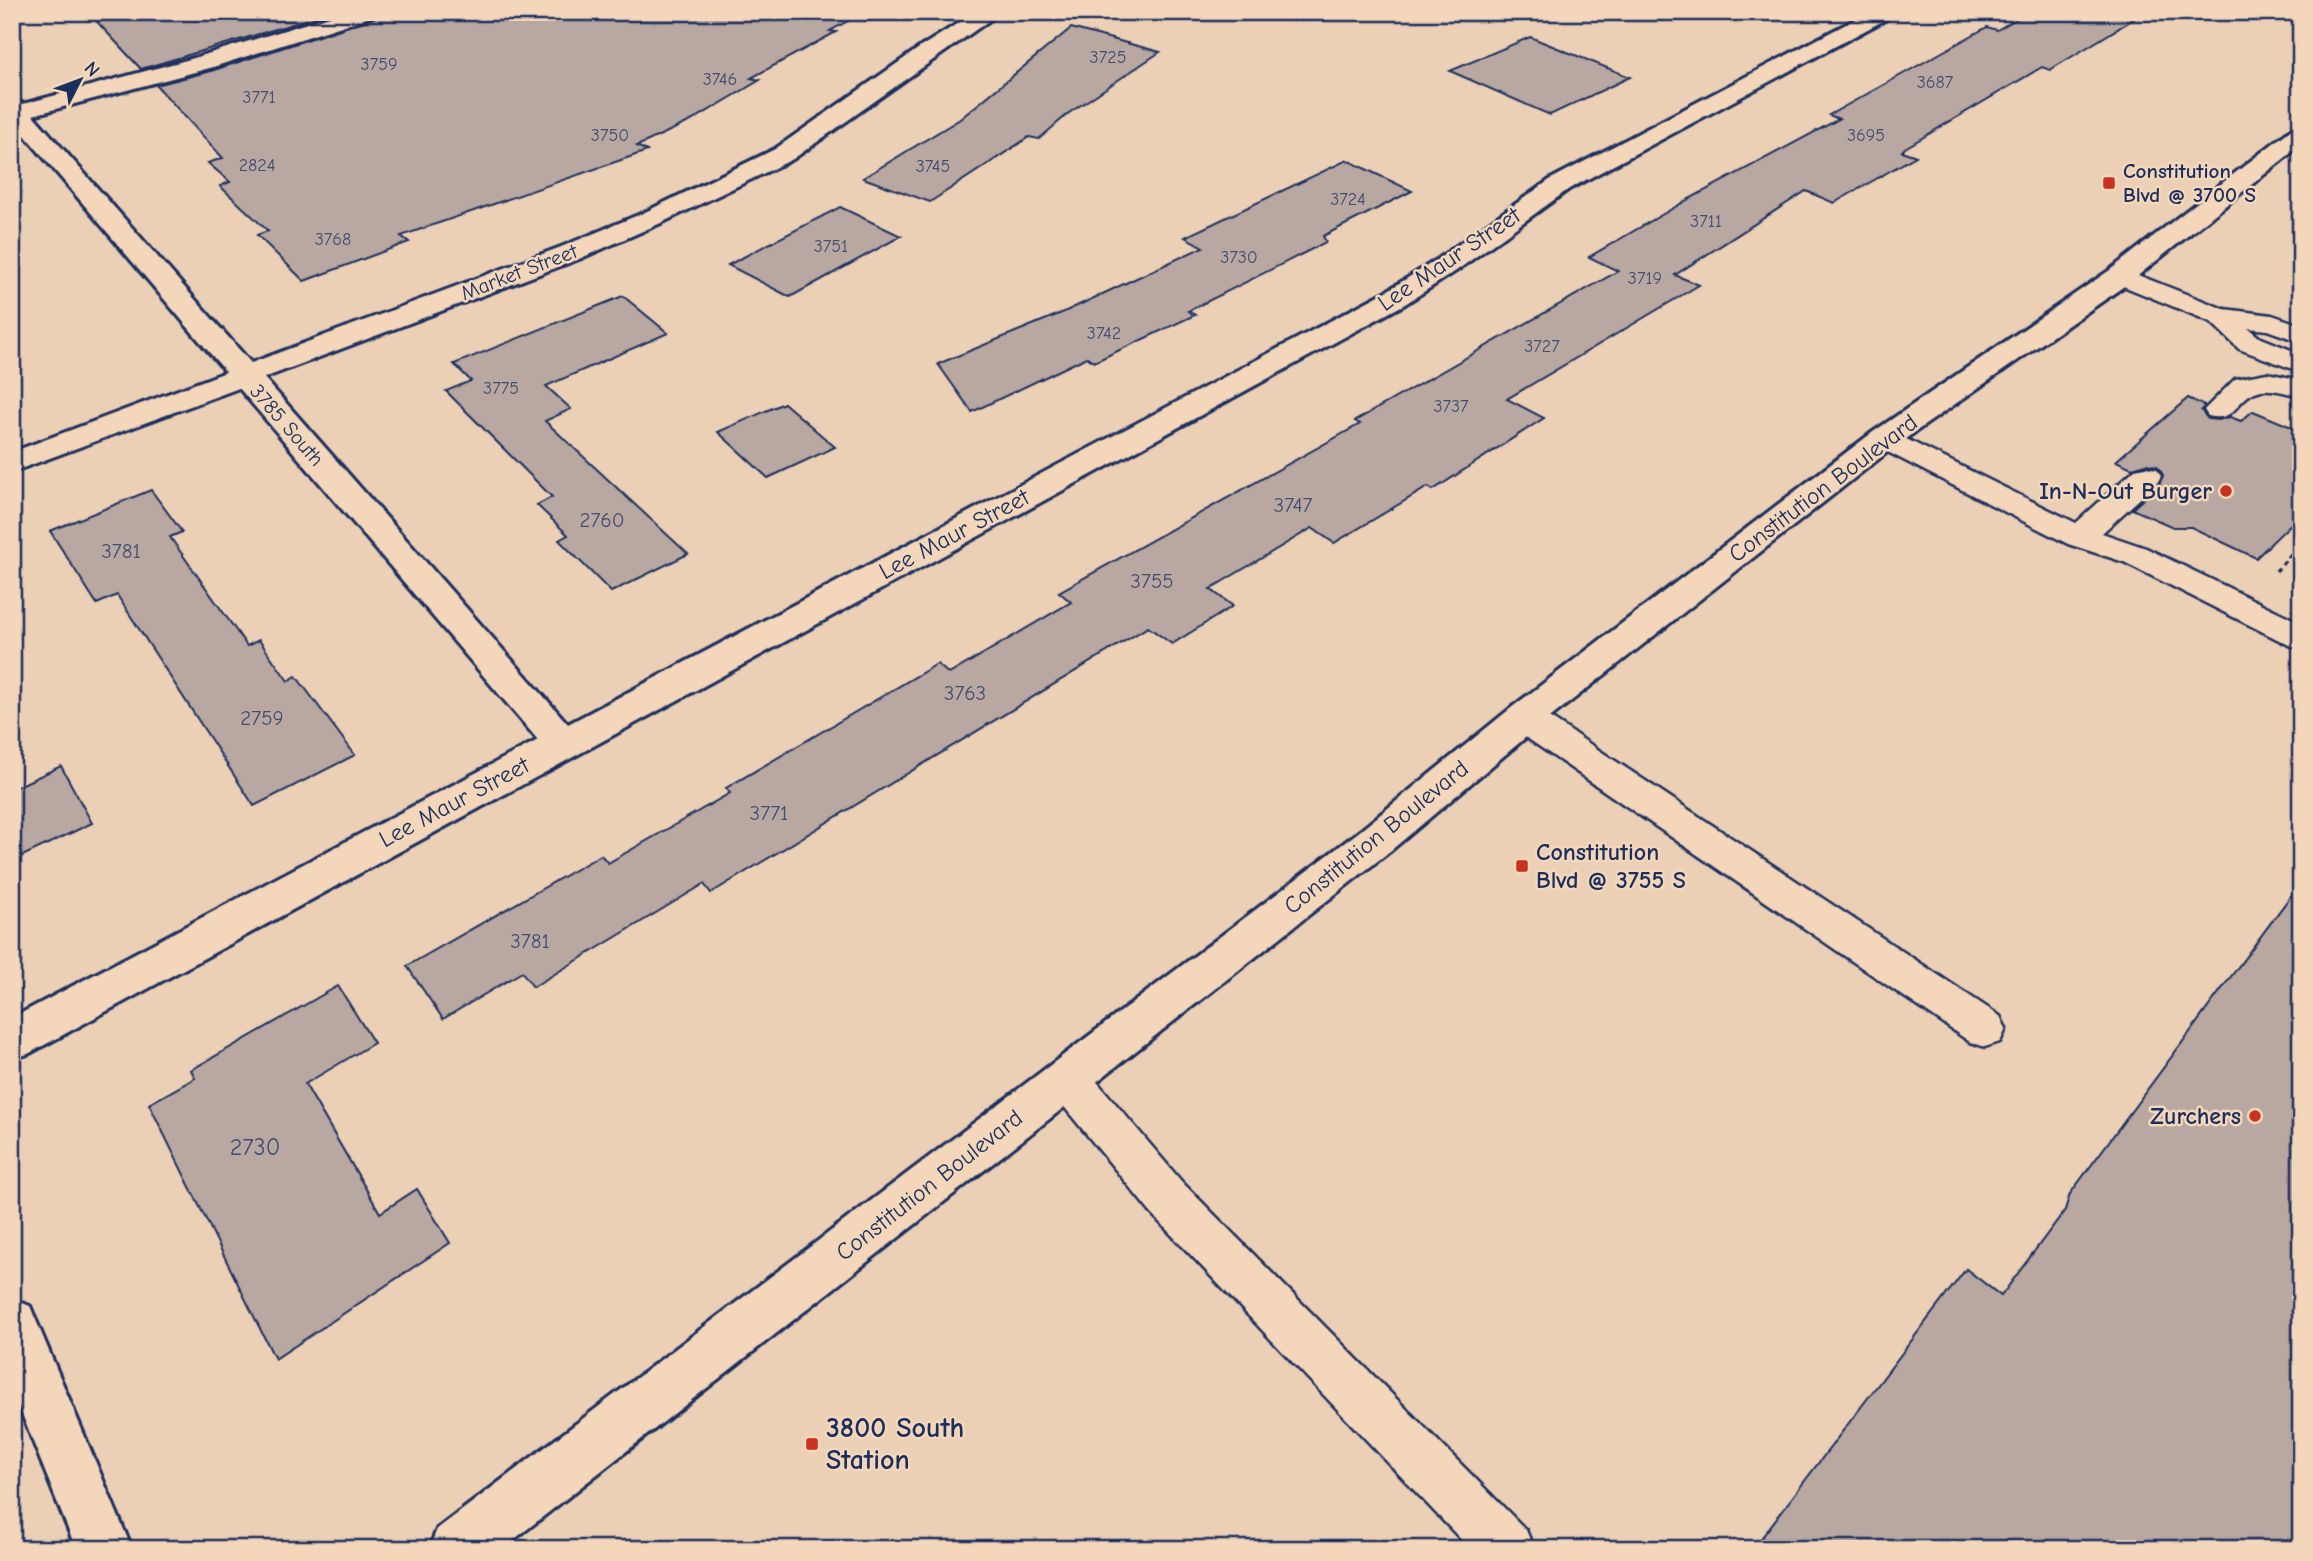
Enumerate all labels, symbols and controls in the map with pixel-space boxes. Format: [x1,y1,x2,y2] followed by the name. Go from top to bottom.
[46,46,116,116] north arrow
[1090,47,1126,68] house number: 3725
[361,54,397,75] house number: 3759
[80,57,104,81] text: N
[703,69,737,90] house number: 3746
[1917,72,1954,93] house number: 3687
[242,87,276,108] house number: 3771
[591,125,629,146] house number: 3750
[1847,125,1885,146] house number: 3695
[239,155,275,176] house number: 2824
[916,156,950,177] house number: 3745
[2123,159,2256,207] place label: Constitution Blvd @ 3700 S
[2101,175,2117,191] marker: Constitution Blvd @ 3700 S
[1330,189,1366,210] house number: 3724
[1372,200,1527,317] street label: Lee Maur Street
[1690,211,1722,232] house number: 3711
[315,229,351,250] house number: 3768
[814,236,848,257] house number: 3751
[457,238,581,305] street label: Market Street
[1220,247,1258,268] house number: 3730
[1628,268,1662,289] house number: 3719
[1087,323,1121,344] house number: 3742
[1524,336,1560,357] house number: 3727
[483,378,519,399] house number: 3775
[245,379,329,471] street label: 3785 South
[1433,396,1469,417] house number: 3737
[1723,408,1923,568] street label: Constitution Boulevard
[2039,477,2212,505] place label: In-N-Out Burger
[874,482,1035,585] street label: Lee Maur Street
[2218,483,2234,499] marker: In-N-Out Burger
[1274,493,1313,517] house number: 3747
[580,508,624,532] house number: 2760
[101,539,141,563] house number: 3781
[1130,569,1174,593] house number: 3755
[944,681,986,705] house number: 3763
[240,706,284,730] house number: 2759
[374,750,535,853] street label: Lee Maur Street
[1278,754,1474,920] street label: Constitution Boulevard
[750,801,788,825] house number: 3771
[1536,838,1686,894] place label: Constitution Blvd @ 3755 S
[1514,858,1530,874] marker: Constitution Blvd @ 3755 S
[510,929,550,953] house number: 3781
[2150,1102,2241,1130] place label: Zurchers
[830,1103,1028,1267] street label: Constitution Boulevard
[2247,1108,2263,1124] marker: Zurchers
[230,1133,280,1161] house number: 2730
[826,1412,964,1476] place label: 3800 South Station
[804,1436,820,1452] marker: 3800 South Station

